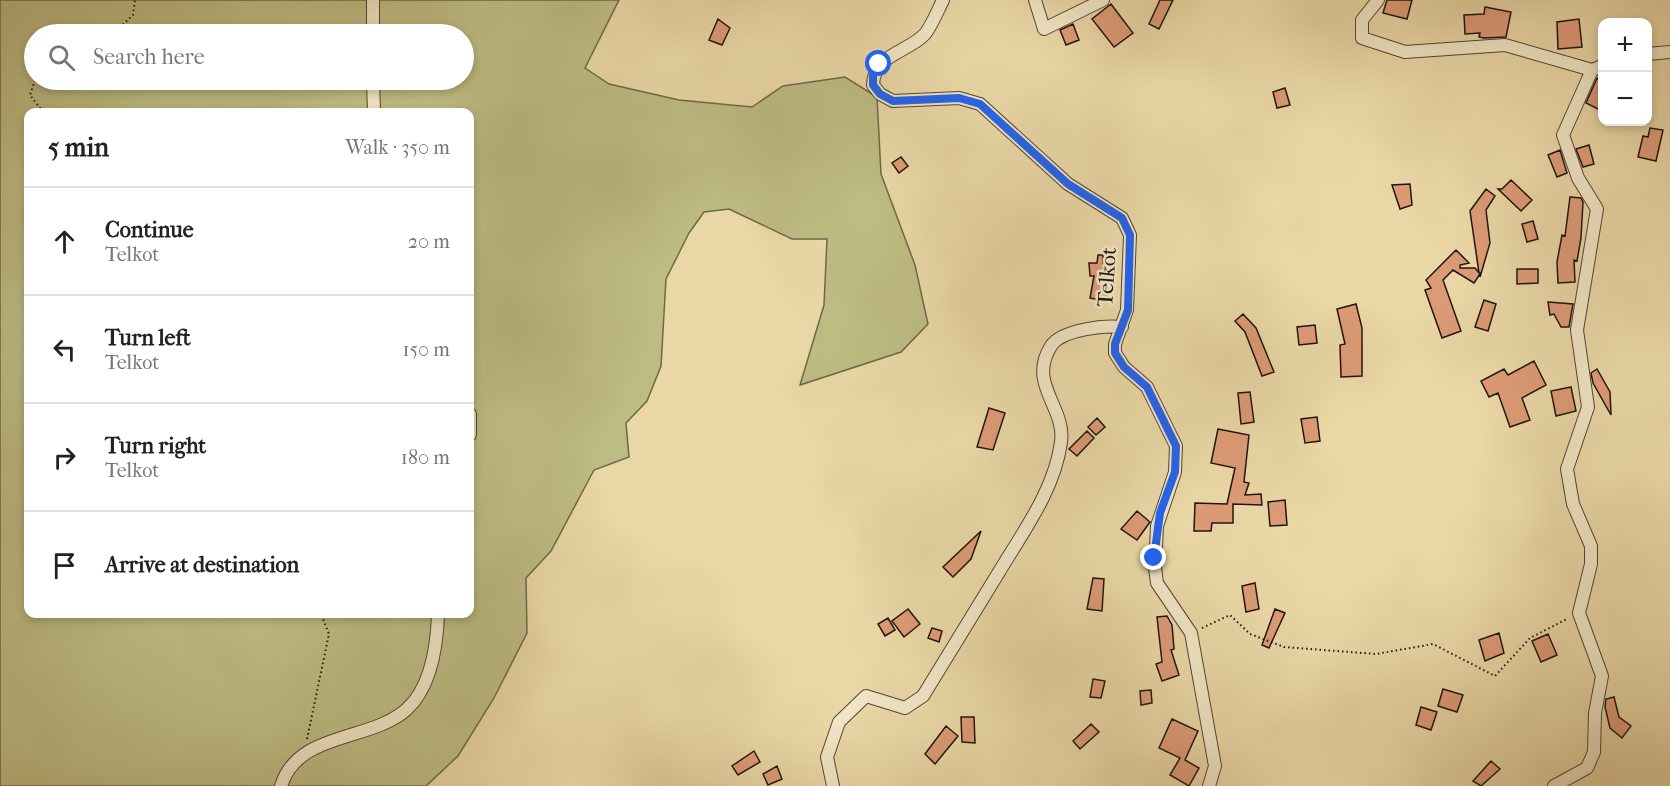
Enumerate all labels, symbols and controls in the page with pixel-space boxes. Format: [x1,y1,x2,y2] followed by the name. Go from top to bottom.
[1598,18,1652,126] map controls
[1598,18,1652,72] button: +
[24,24,474,90] search box
[45,41,78,74] icon: search
[93,44,205,70] text: Search here
[865,50,891,76] route start
[1598,72,1652,126] button: −
[48,132,109,163] text: 5 min
[345,136,450,159] text: Walk · 350 m
[105,217,194,243] text: Continue
[48,225,81,258] icon: ahead
[408,230,450,253] text: 20 m
[105,243,159,266] text: Telkot
[1092,246,1122,308] street label: Telkot
[105,325,191,351] text: Turn left
[48,333,81,366] icon: left
[402,338,450,361] text: 150 m
[105,351,159,374] text: Telkot
[105,433,206,459] text: Turn right
[48,441,81,474] icon: right
[401,446,450,469] text: 180 m
[105,459,159,482] text: Telkot
[1140,544,1166,570] route end
[48,549,81,582] icon: arrive
[105,552,299,578] text: Arrive at destination

